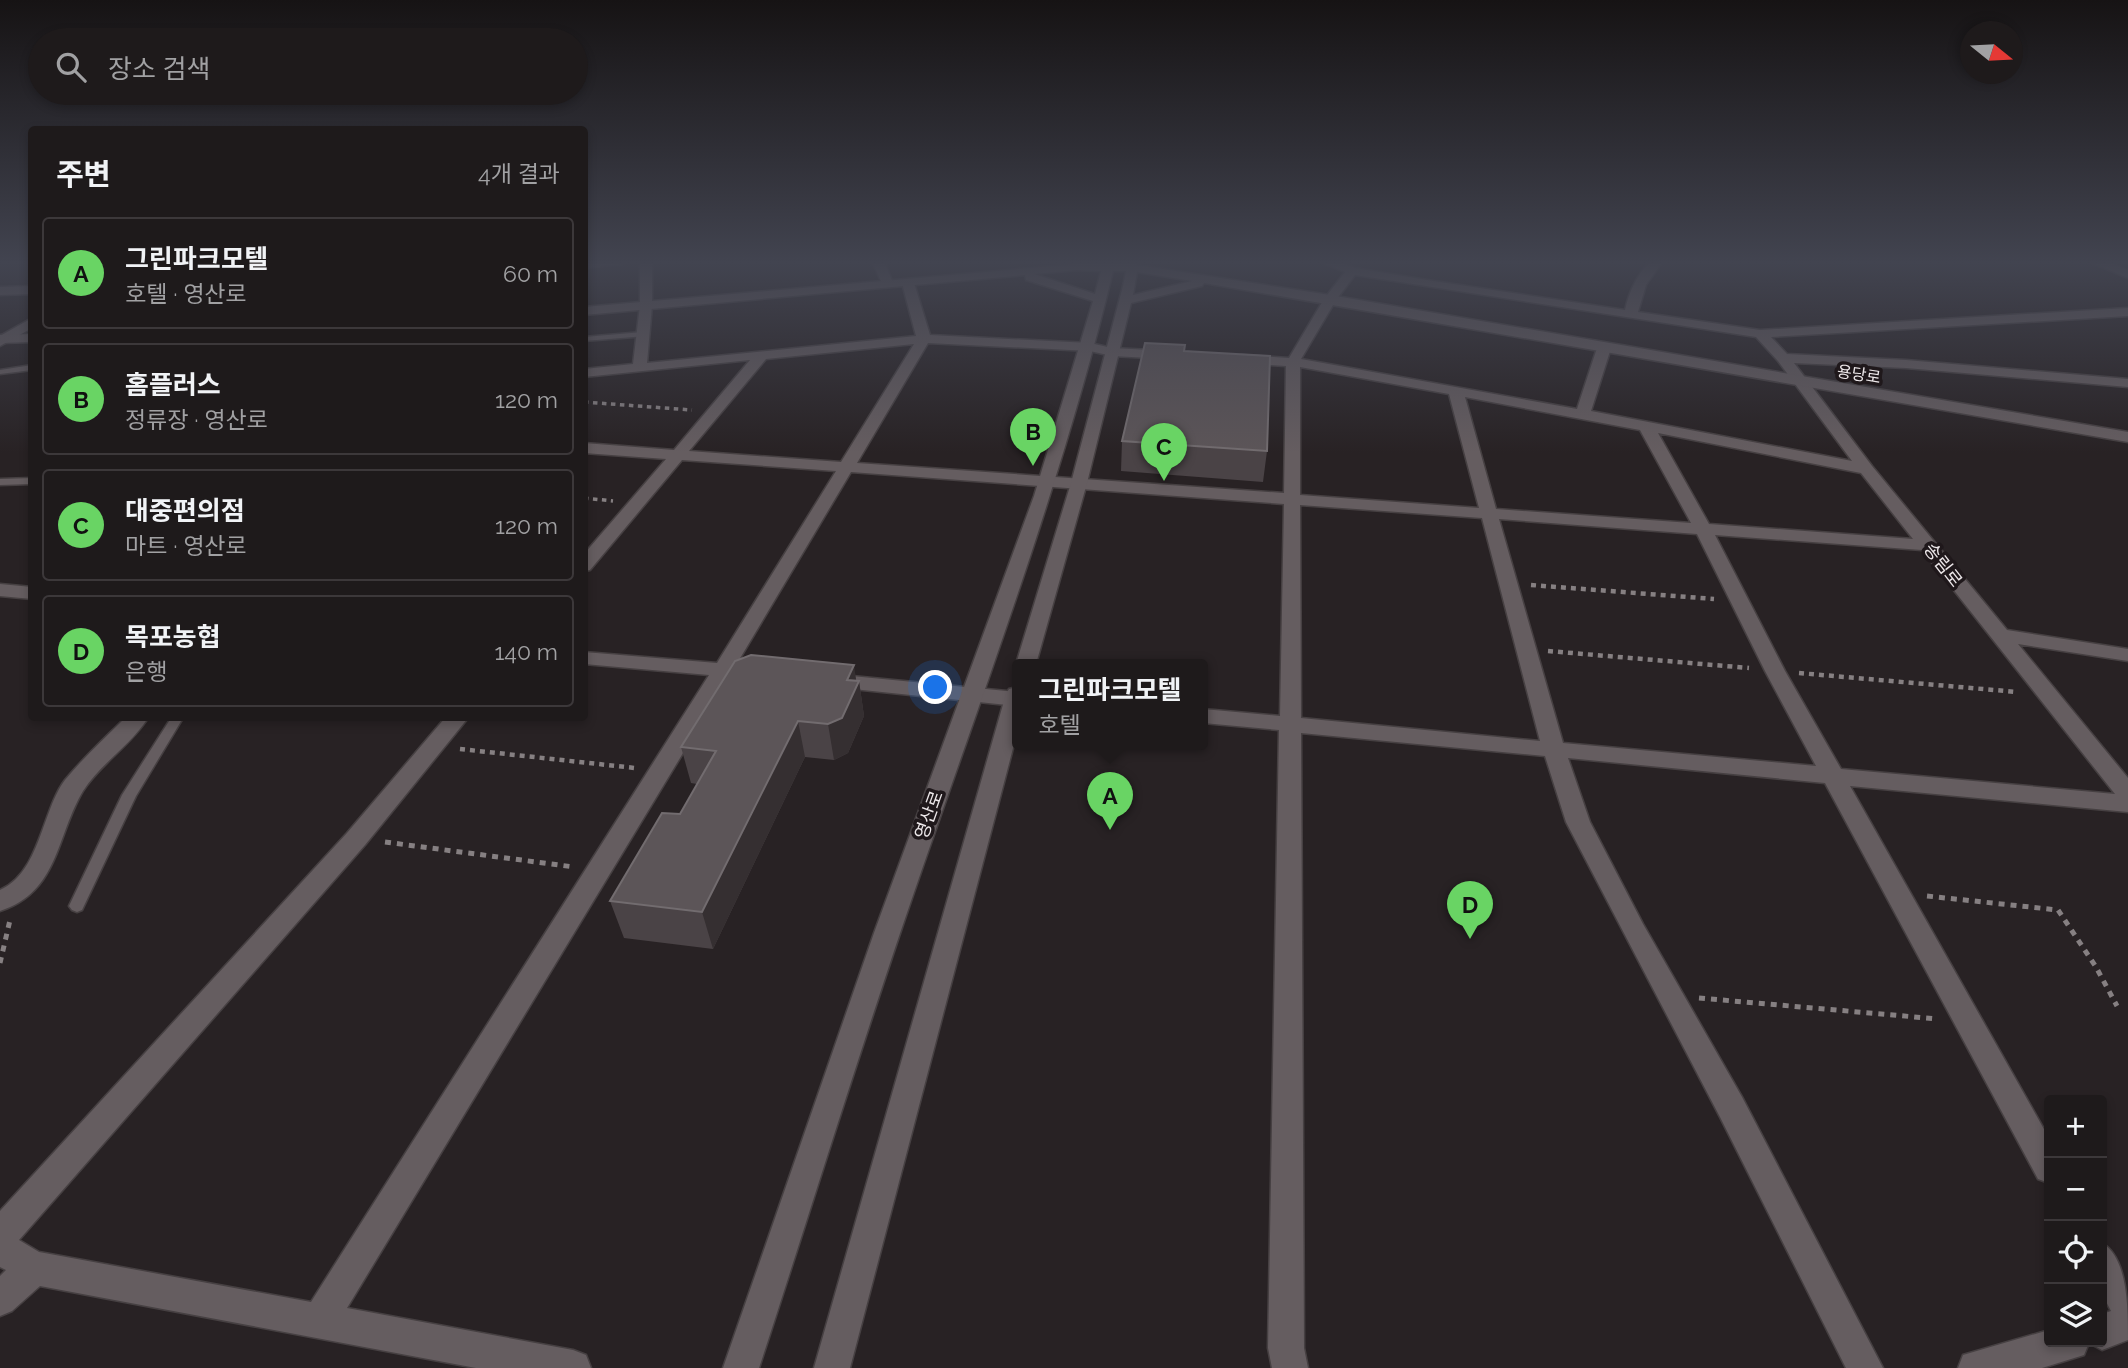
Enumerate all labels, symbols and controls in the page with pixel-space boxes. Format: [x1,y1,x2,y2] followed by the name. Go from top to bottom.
[1960,21,2023,84] north arrow
[28,28,588,105] search box
[52,48,90,86] icon: search
[108,54,210,84] text: 장소 검색
[56,157,111,192] text: 주변
[478,160,560,187] text: 4개 결과
[125,244,269,274] text: 그린파크모텔
[73,260,89,287] text: A
[503,260,558,287] text: 60 m
[125,280,247,307] text: 호텔 · 영산로
[1836,362,1882,387] street label: 용당로
[125,370,221,400] text: 홈플러스
[73,386,89,413] text: B
[495,386,558,413] text: 120 m
[125,406,268,433] text: 정류장 · 영산로
[1010,408,1056,466] pin: B
[1141,423,1187,481] pin: C
[125,496,245,526] text: 대중편의점
[73,512,89,539] text: C
[495,512,558,539] text: 120 m
[125,532,247,559] text: 마트 · 영산로
[1920,539,1967,591] street label: 송림로
[125,622,221,652] text: 목포농협
[73,638,89,665] text: D
[495,638,558,665] text: 140 m
[125,658,167,685] text: 은행
[1012,659,1208,750] popup
[918,670,952,704] your location
[1038,675,1182,705] text: 그린파크모텔
[1038,711,1081,738] text: 호텔
[1087,772,1133,830] pin: A
[910,788,947,842] street label: 영산로
[1447,881,1493,939] pin: D
[2044,1095,2107,1347] map controls
[2044,1095,2107,1158] button: +
[2044,1158,2107,1221] button: −
[2044,1221,2107,1284] button: locate
[2044,1284,2107,1347] button: layers

